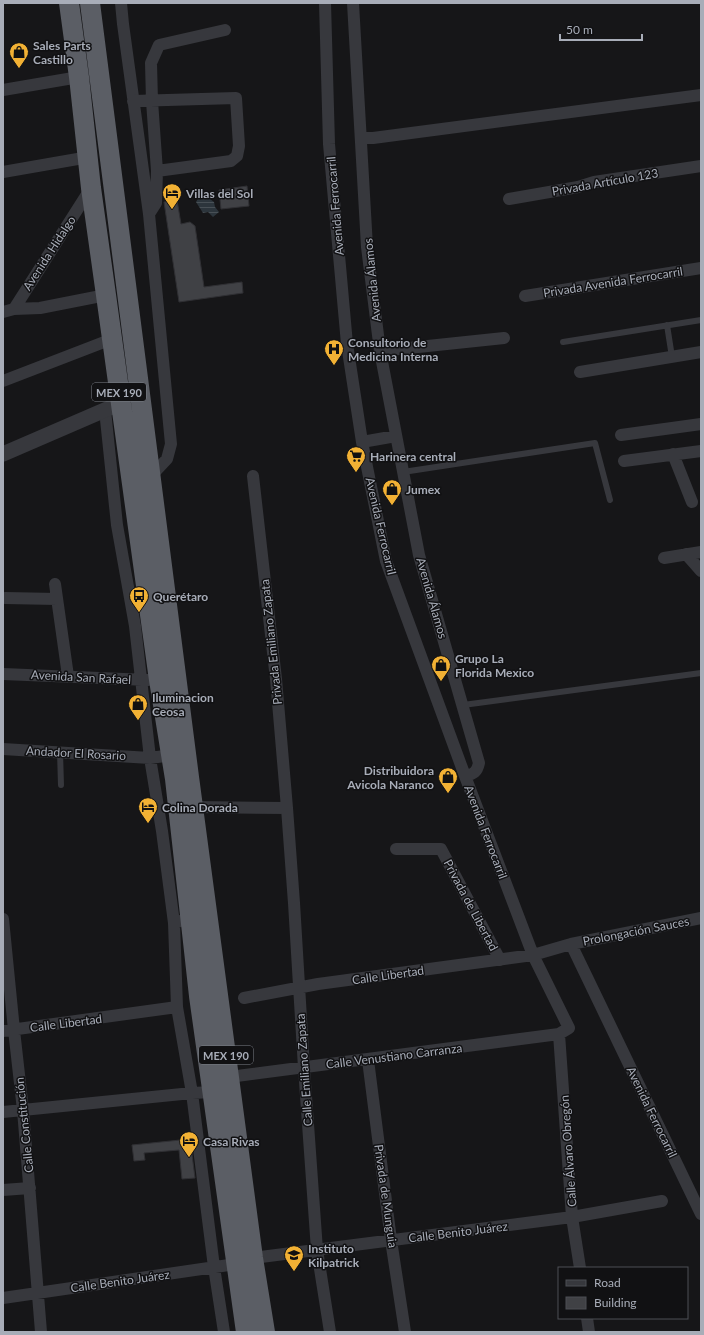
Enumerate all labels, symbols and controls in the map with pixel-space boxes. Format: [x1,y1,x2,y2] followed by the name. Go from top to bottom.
[560,16,642,42] scale bar
[566,22,593,37] text: 50 m
[33,38,91,67] place label: Sales Parts Castillo
[8,41,30,69] shop icon: Sales Parts Castillo
[323,156,347,256] street label: Avenida Ferrocarril
[551,165,659,199] street label: Privada Artículo 123
[161,182,183,210] hotel icon: Villas del Sol
[185,186,253,201] place label: Villas del Sol
[19,213,79,293] street label: Avenida Hidalgo
[360,238,384,322] street label: Avenida Álamos
[542,264,684,300] street label: Privada Avenida Ferrocarril
[348,335,438,364] place label: Consultorio de Medicina Interna
[323,338,345,366] hospital icon: Consultorio de Medicina Interna
[92,383,146,401] road number: MEX 190
[345,445,367,473] supermarket icon: Harinera central
[370,449,456,464] place label: Harinera central
[363,476,399,576] street label: Avenida Ferrocarril
[381,478,403,506] shop icon: Jumex
[406,482,441,497] place label: Jumex
[413,556,451,640] street label: Avenida Álamos
[257,579,285,705] street label: Privada Emiliano Zapata
[128,585,150,613] bus stop icon: Querétaro
[153,589,208,604] place label: Querétaro
[455,651,534,680] place label: Grupo La Florida Mexico
[430,654,452,682] shop icon: Grupo La Florida Mexico
[31,667,131,687] street label: Avenida San Rafael
[152,690,214,719] place label: Iluminacion Ceosa
[127,693,149,721] shop icon: Iluminacion Ceosa
[26,743,127,763] street label: Andador El Rosario
[346,763,434,792] place label: Distribuidora Avicola Naranco
[437,766,459,794] shop icon: Distribuidora Avicola Naranco
[461,783,511,881] street label: Avenida Ferrocarril
[137,796,159,824] hotel icon: Colina Dorada
[162,800,238,815] place label: Colina Dorada
[441,857,501,953] street label: Privada de Libertad
[582,913,690,949] street label: Prolongación Sauces
[351,963,425,987] street label: Calle Libertad
[29,1011,103,1035] street label: Calle Libertad
[293,1013,315,1127] street label: Calle Emiliano Zapata
[325,1040,463,1072] street label: Calle Venustiano Carranza
[199,1046,253,1064] road number: MEX 190
[623,1064,681,1160] street label: Avenida Ferrocarril
[12,1076,36,1174] street label: Calle Constitución
[557,1095,579,1207] street label: Calle Álvaro Obregón
[178,1130,200,1158] hotel icon: Casa Rivas
[203,1134,260,1149] place label: Casa Rivas
[371,1143,401,1249] street label: Privada de Munguia
[408,1218,509,1246] street label: Calle Benito Juárez
[308,1241,360,1270] place label: Instituto Kilpatrick
[283,1244,305,1272] school or university icon: Instituto Kilpatrick
[70,1267,171,1295] street label: Calle Benito Juárez
[558,1267,688,1319] legend
[594,1275,621,1290] text: Road
[594,1295,637,1310] text: Building

